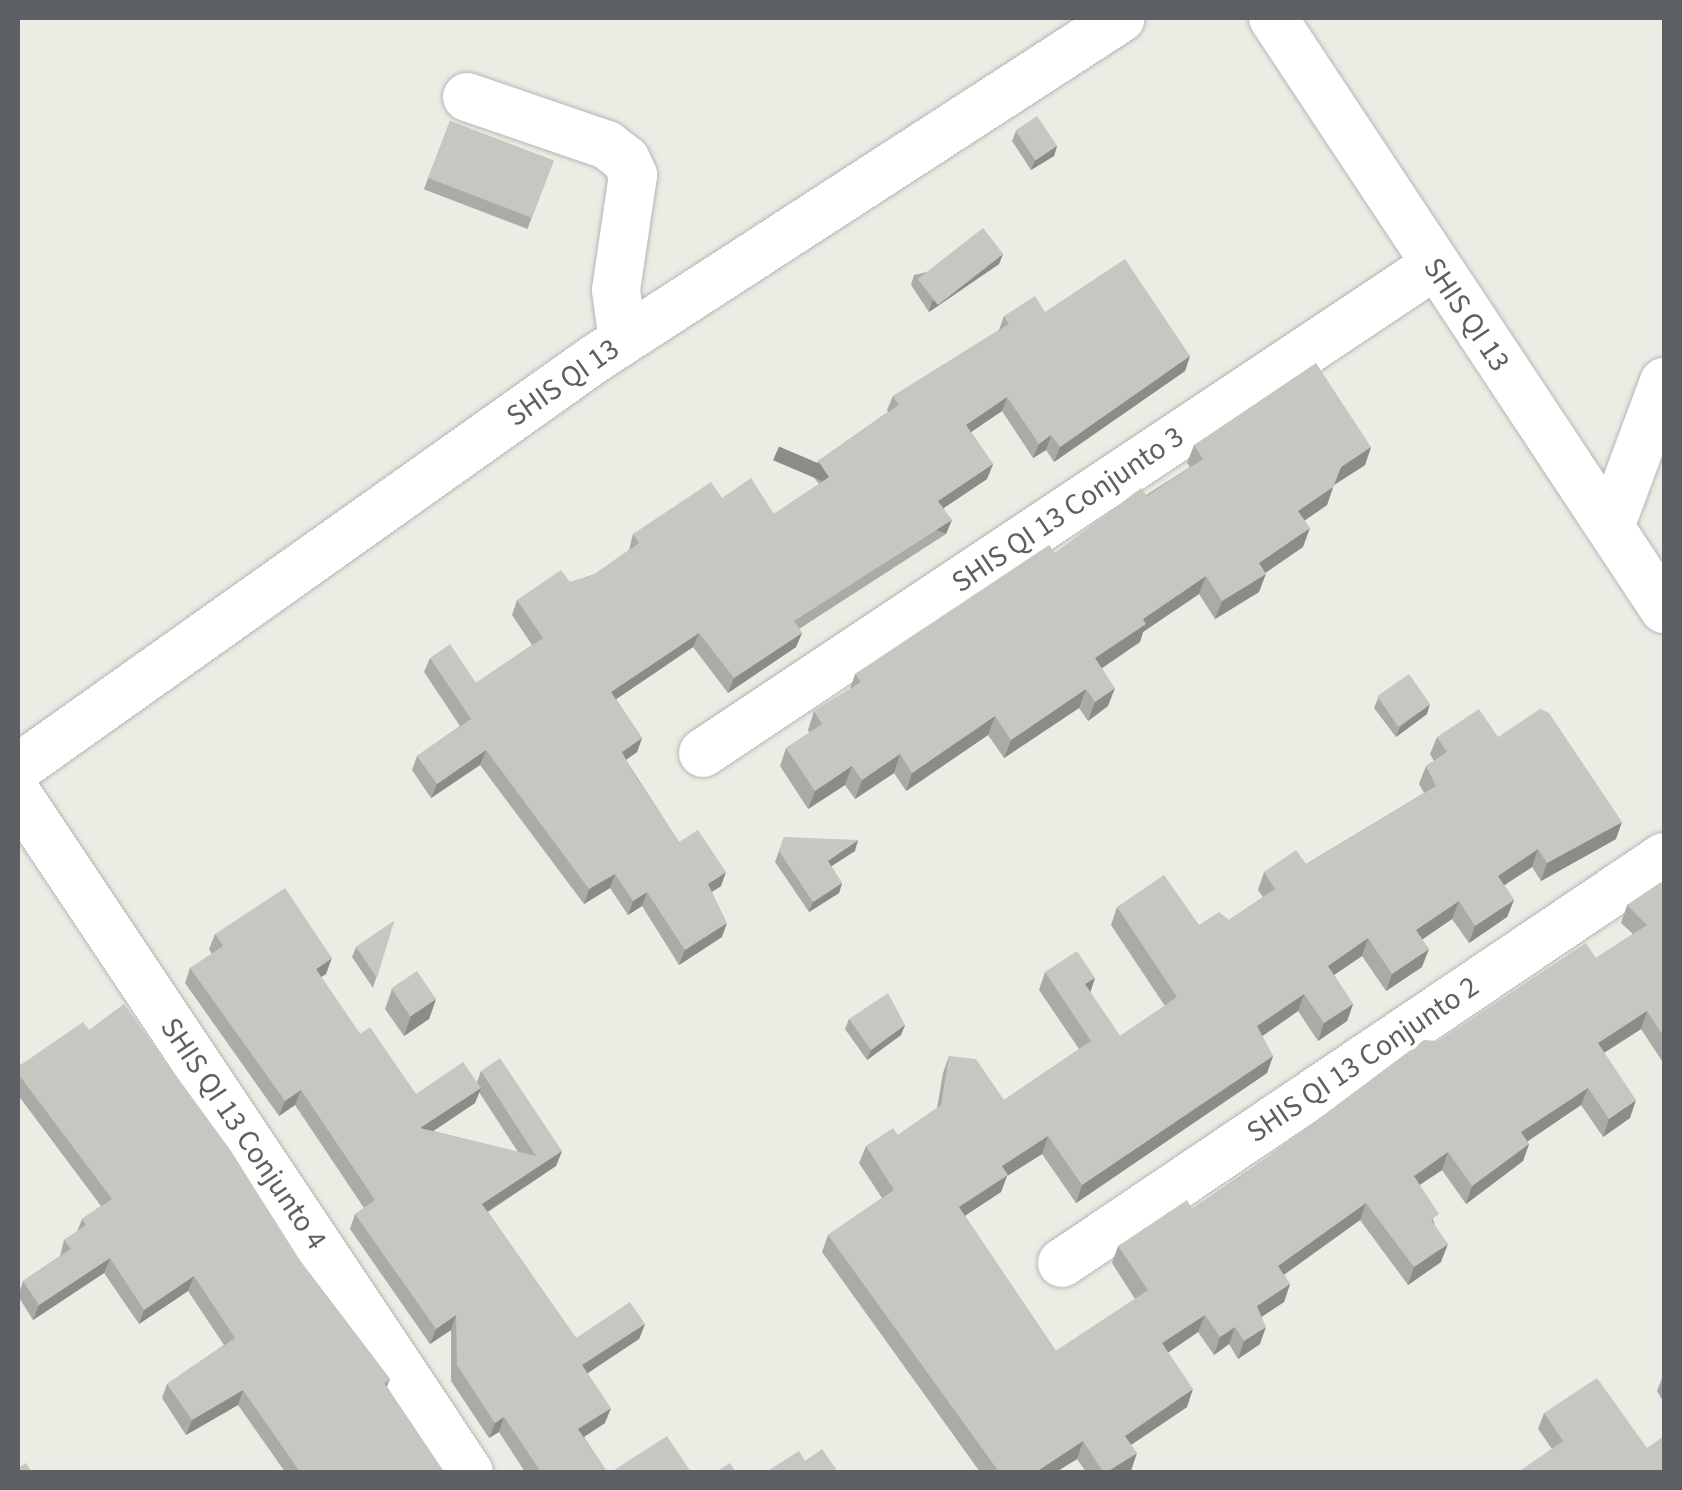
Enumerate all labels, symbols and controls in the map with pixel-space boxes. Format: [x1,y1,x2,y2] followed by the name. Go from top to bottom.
[1415,251,1517,379] street label: SHIS QI 13
[500,331,626,435] street label: SHIS QI 13
[945,419,1191,601] street label: SHIS QI 13 Conjunto 3
[1240,969,1486,1151] street label: SHIS QI 13 Conjunto 2
[152,1011,334,1257] street label: SHIS QI 13 Conjunto 4

